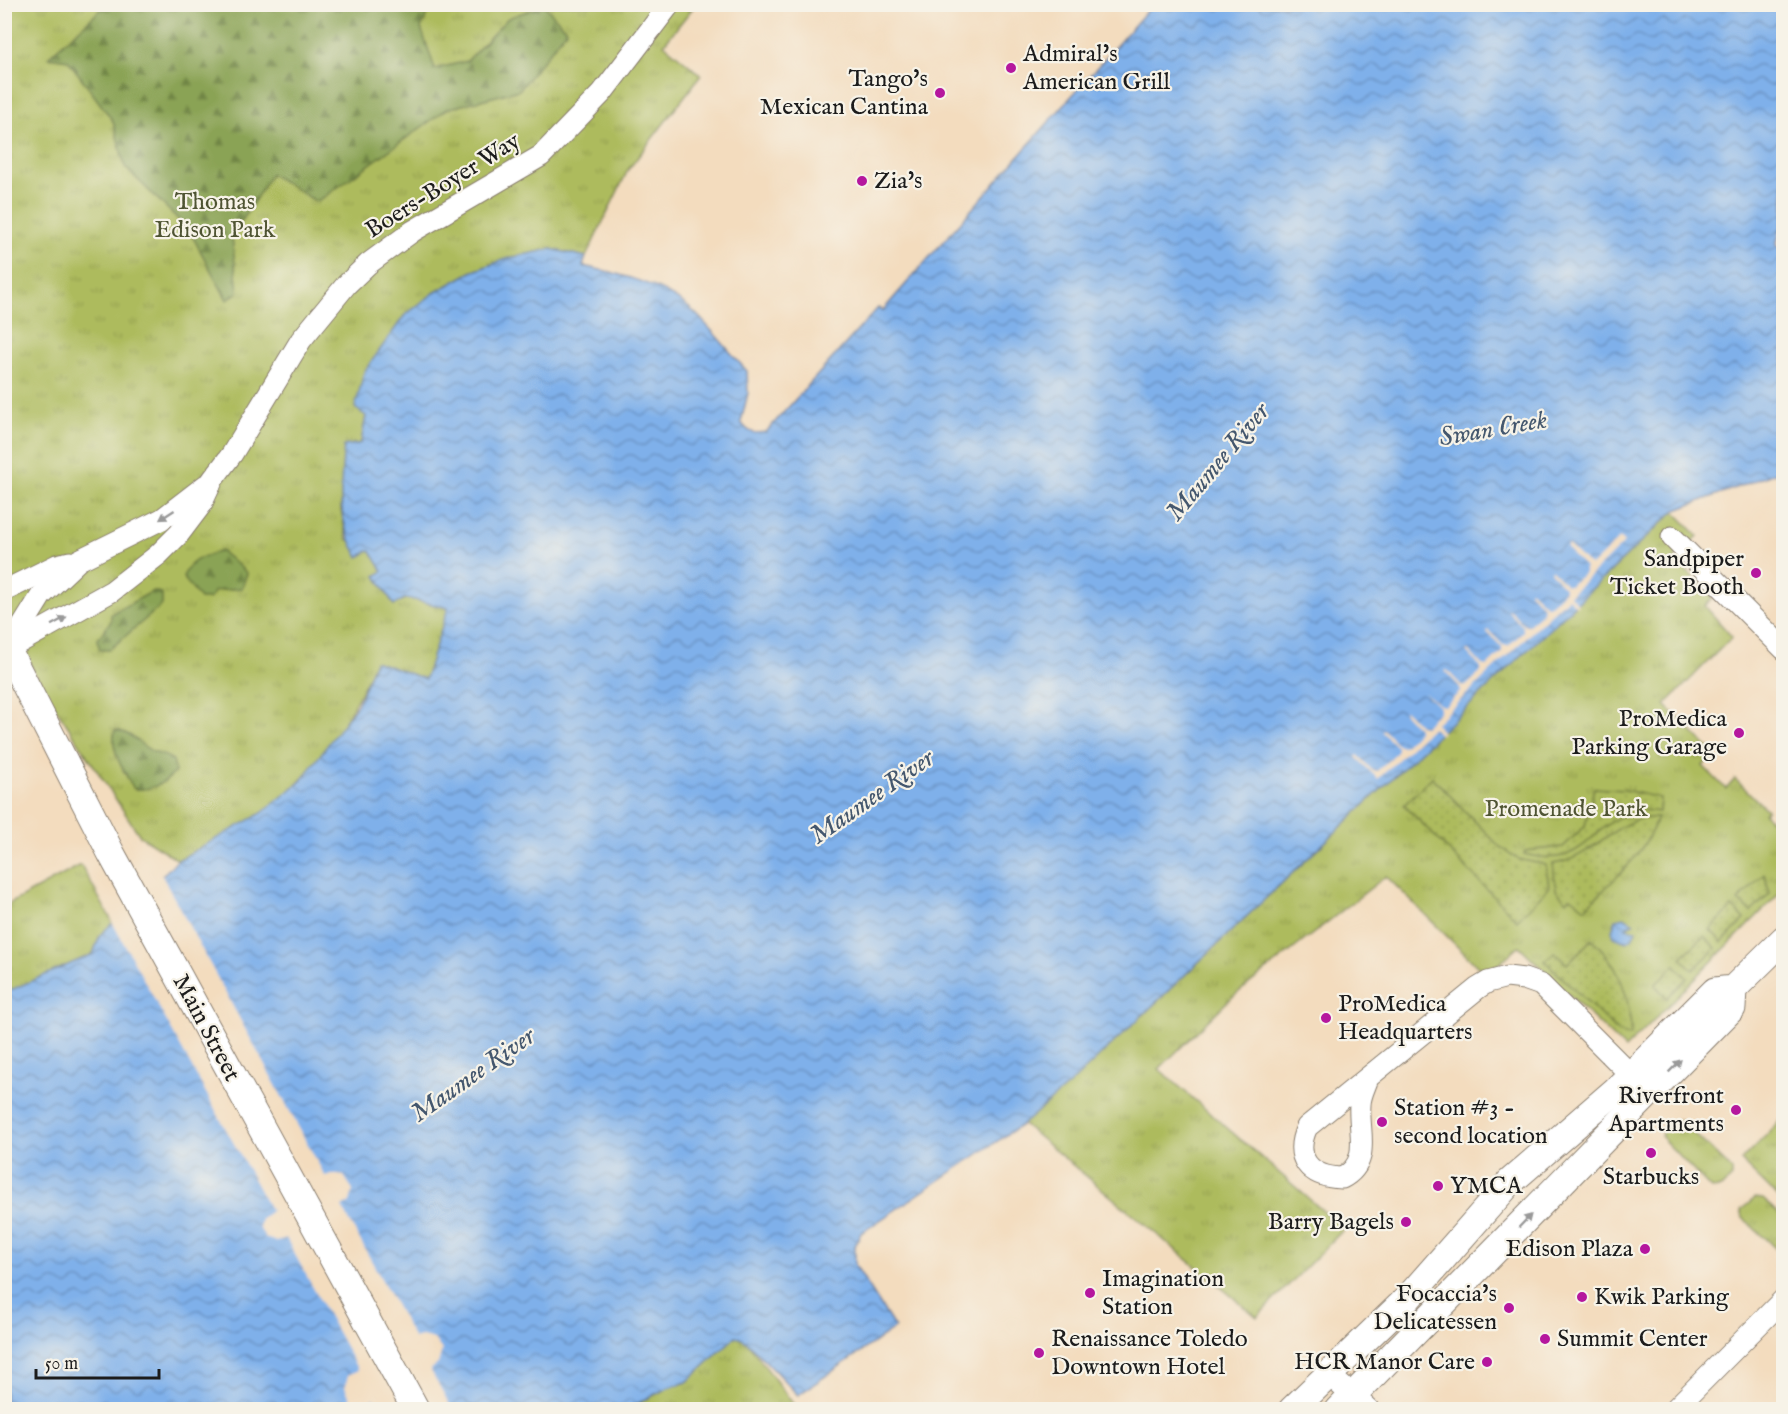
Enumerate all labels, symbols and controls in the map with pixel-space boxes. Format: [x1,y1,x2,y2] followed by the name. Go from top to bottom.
[1022,39,1170,98] place label: Admiral's American Grill
[1004,61,1018,75] marker: Admiral's American Grill
[760,64,929,123] place label: Tango's Mexican Cantina
[933,86,947,100] marker: Tango's Mexican Cantina
[360,126,526,246] street label: Boers-Boyer Way
[874,166,923,197] place label: Zia's
[855,174,869,188] marker: Zia's
[155,187,276,246] park label: Thomas Edison Park
[1159,395,1278,528] water label: Maumee River
[1437,403,1550,455] water label: Swan Creek
[159,509,175,520] one-way arrow
[1610,544,1744,603] place label: Sandpiper Ticket Booth
[1749,566,1763,580] marker: Sandpiper Ticket Booth
[51,616,68,626] one-way arrow
[1571,704,1728,763] place label: ProMedica Parking Garage
[1732,726,1746,740] marker: ProMedica Parking Garage
[803,741,942,852] water label: Maumee River
[1485,794,1648,825] park label: Promenade Park
[165,969,247,1087] street label: Main Street
[1338,989,1472,1048] place label: ProMedica Headquarters
[1319,1011,1333,1025] marker: ProMedica Headquarters
[404,1019,543,1130] water label: Maumee River
[1668,1059,1682,1073] one-way arrow
[1607,1081,1724,1140] place label: Riverfront Apartments
[1394,1093,1548,1152] place label: Station #3 - second location
[1729,1103,1743,1117] marker: Riverfront Apartments
[1375,1115,1389,1129] marker: Station #3 - second location
[1644,1146,1658,1160] marker: Starbucks
[1603,1162,1699,1193] place label: Starbucks
[1450,1171,1523,1202] place label: YMCA
[1431,1179,1445,1193] marker: YMCA
[1268,1207,1394,1238] place label: Barry Bagels
[1399,1215,1413,1229] marker: Barry Bagels
[1518,1215,1532,1229] one-way arrow
[1506,1234,1634,1265] place label: Edison Plaza
[1638,1242,1652,1256] marker: Edison Plaza
[1102,1264,1224,1323] place label: Imagination Station
[1373,1279,1497,1338] place label: Focaccia's Delicatessen
[1594,1282,1730,1313] place label: Kwik Parking
[1083,1286,1097,1300] marker: Imagination Station
[1575,1290,1589,1304] marker: Kwik Parking
[1502,1301,1516,1315] marker: Focaccia's Delicatessen
[1051,1324,1248,1383] place label: Renaissance Toledo Downtown Hotel
[1557,1324,1708,1355] place label: Summit Center
[1538,1332,1552,1346] marker: Summit Center
[36,1342,159,1380] scale bar
[1032,1346,1046,1360] marker: Renaissance Toledo Downtown Hotel
[1294,1347,1475,1378] place label: HCR Manor Care
[45,1353,78,1376] text: 50 m
[1480,1355,1494,1369] marker: HCR Manor Care

